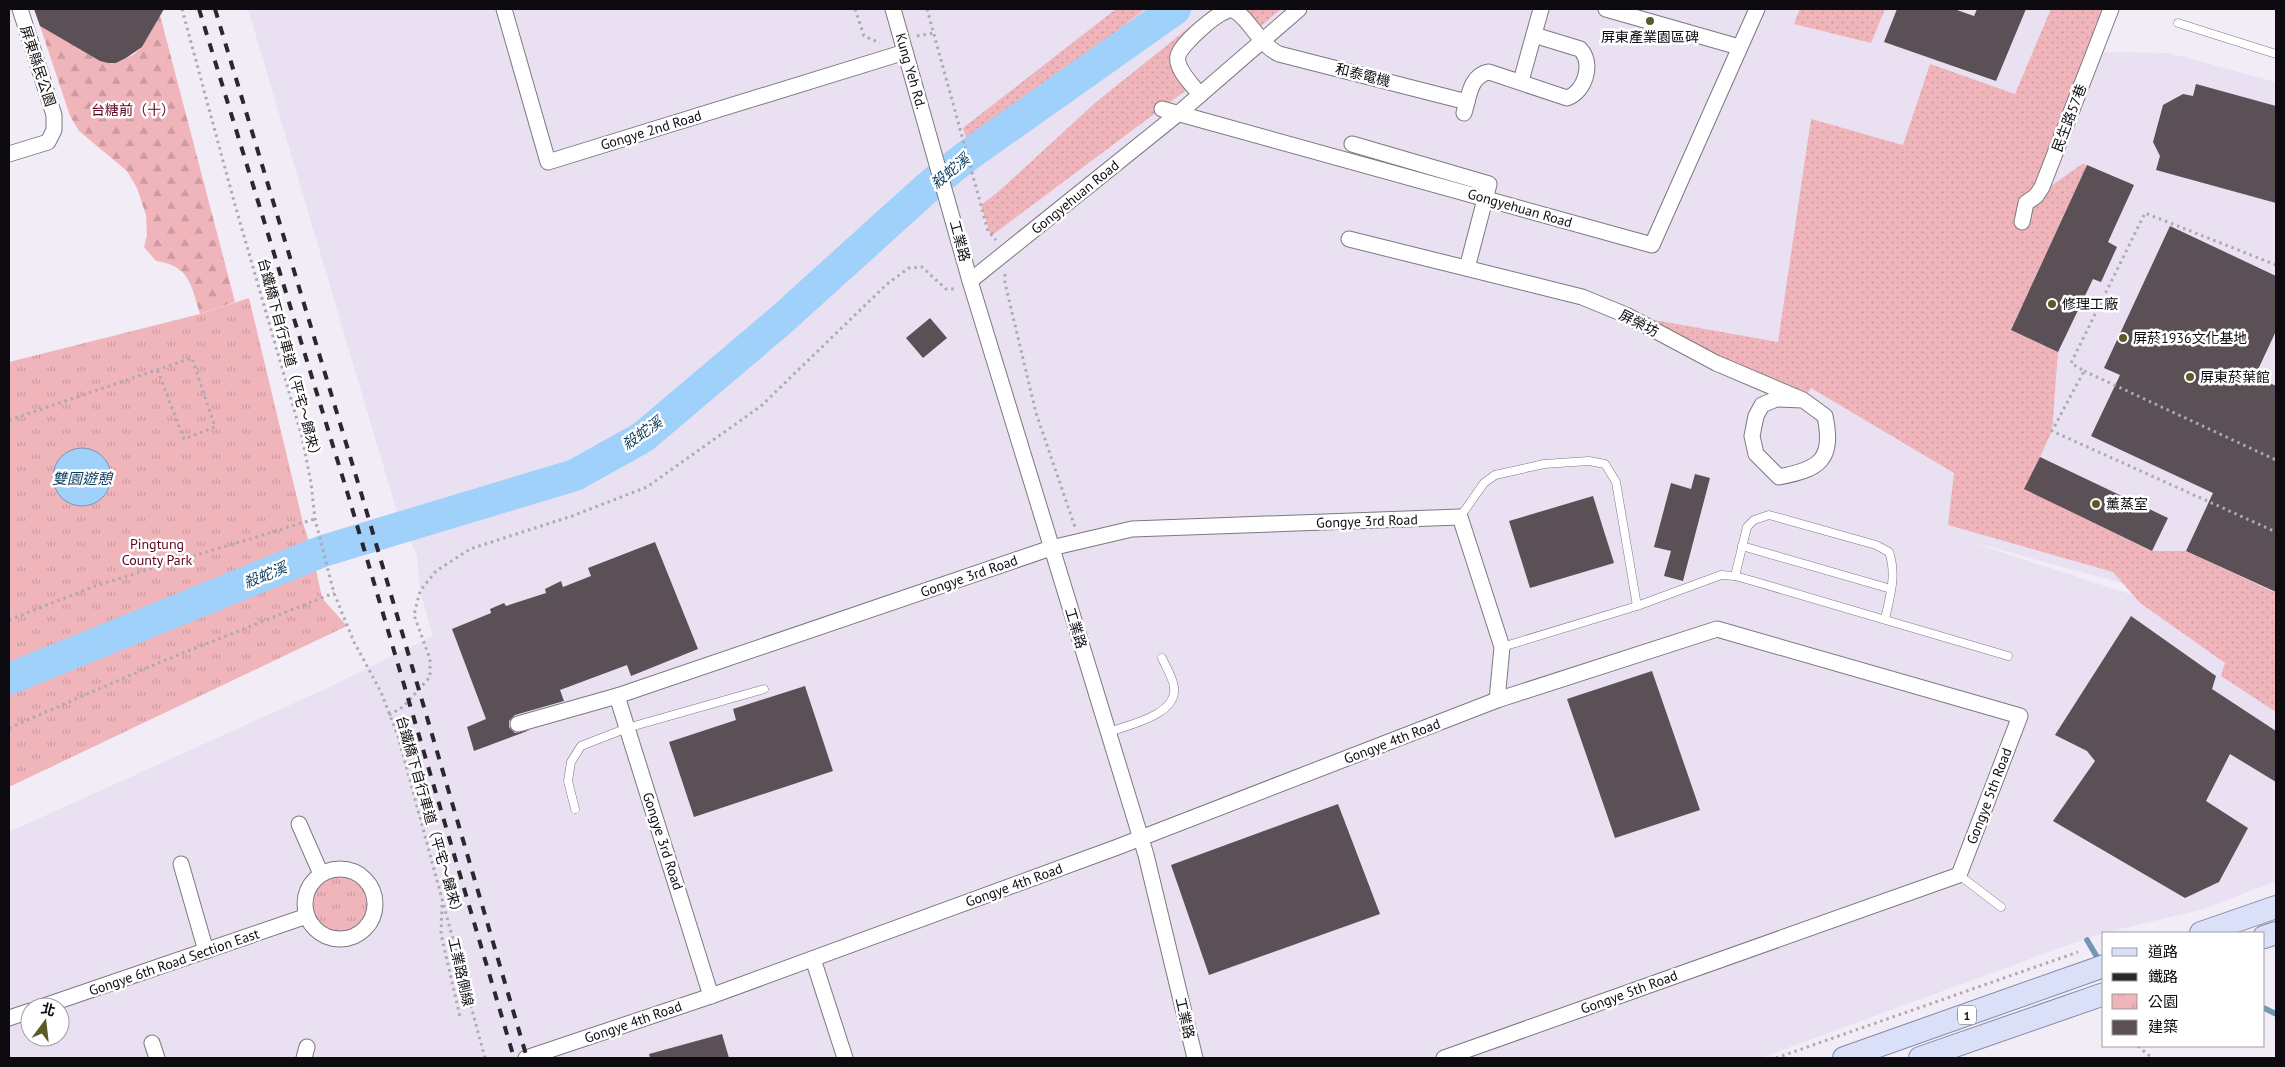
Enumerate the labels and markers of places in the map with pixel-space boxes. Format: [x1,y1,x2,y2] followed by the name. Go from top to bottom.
[1644,15,1656,27] marker: 屏東產業園區碑
[1601,28,1699,46] place label: 屏東產業園區碑
[2062,295,2118,313] place label: 修理工廠
[2046,298,2058,310] marker: 修理工廠
[2133,329,2248,347] place label: 屏菸1936文化基地
[2117,332,2129,344] marker: 屏菸1936文化基地
[2200,368,2270,386] place label: 屏東菸葉館
[2184,371,2196,383] marker: 屏東菸葉館
[2106,495,2148,513] place label: 薰蒸室
[2090,498,2102,510] marker: 薰蒸室

